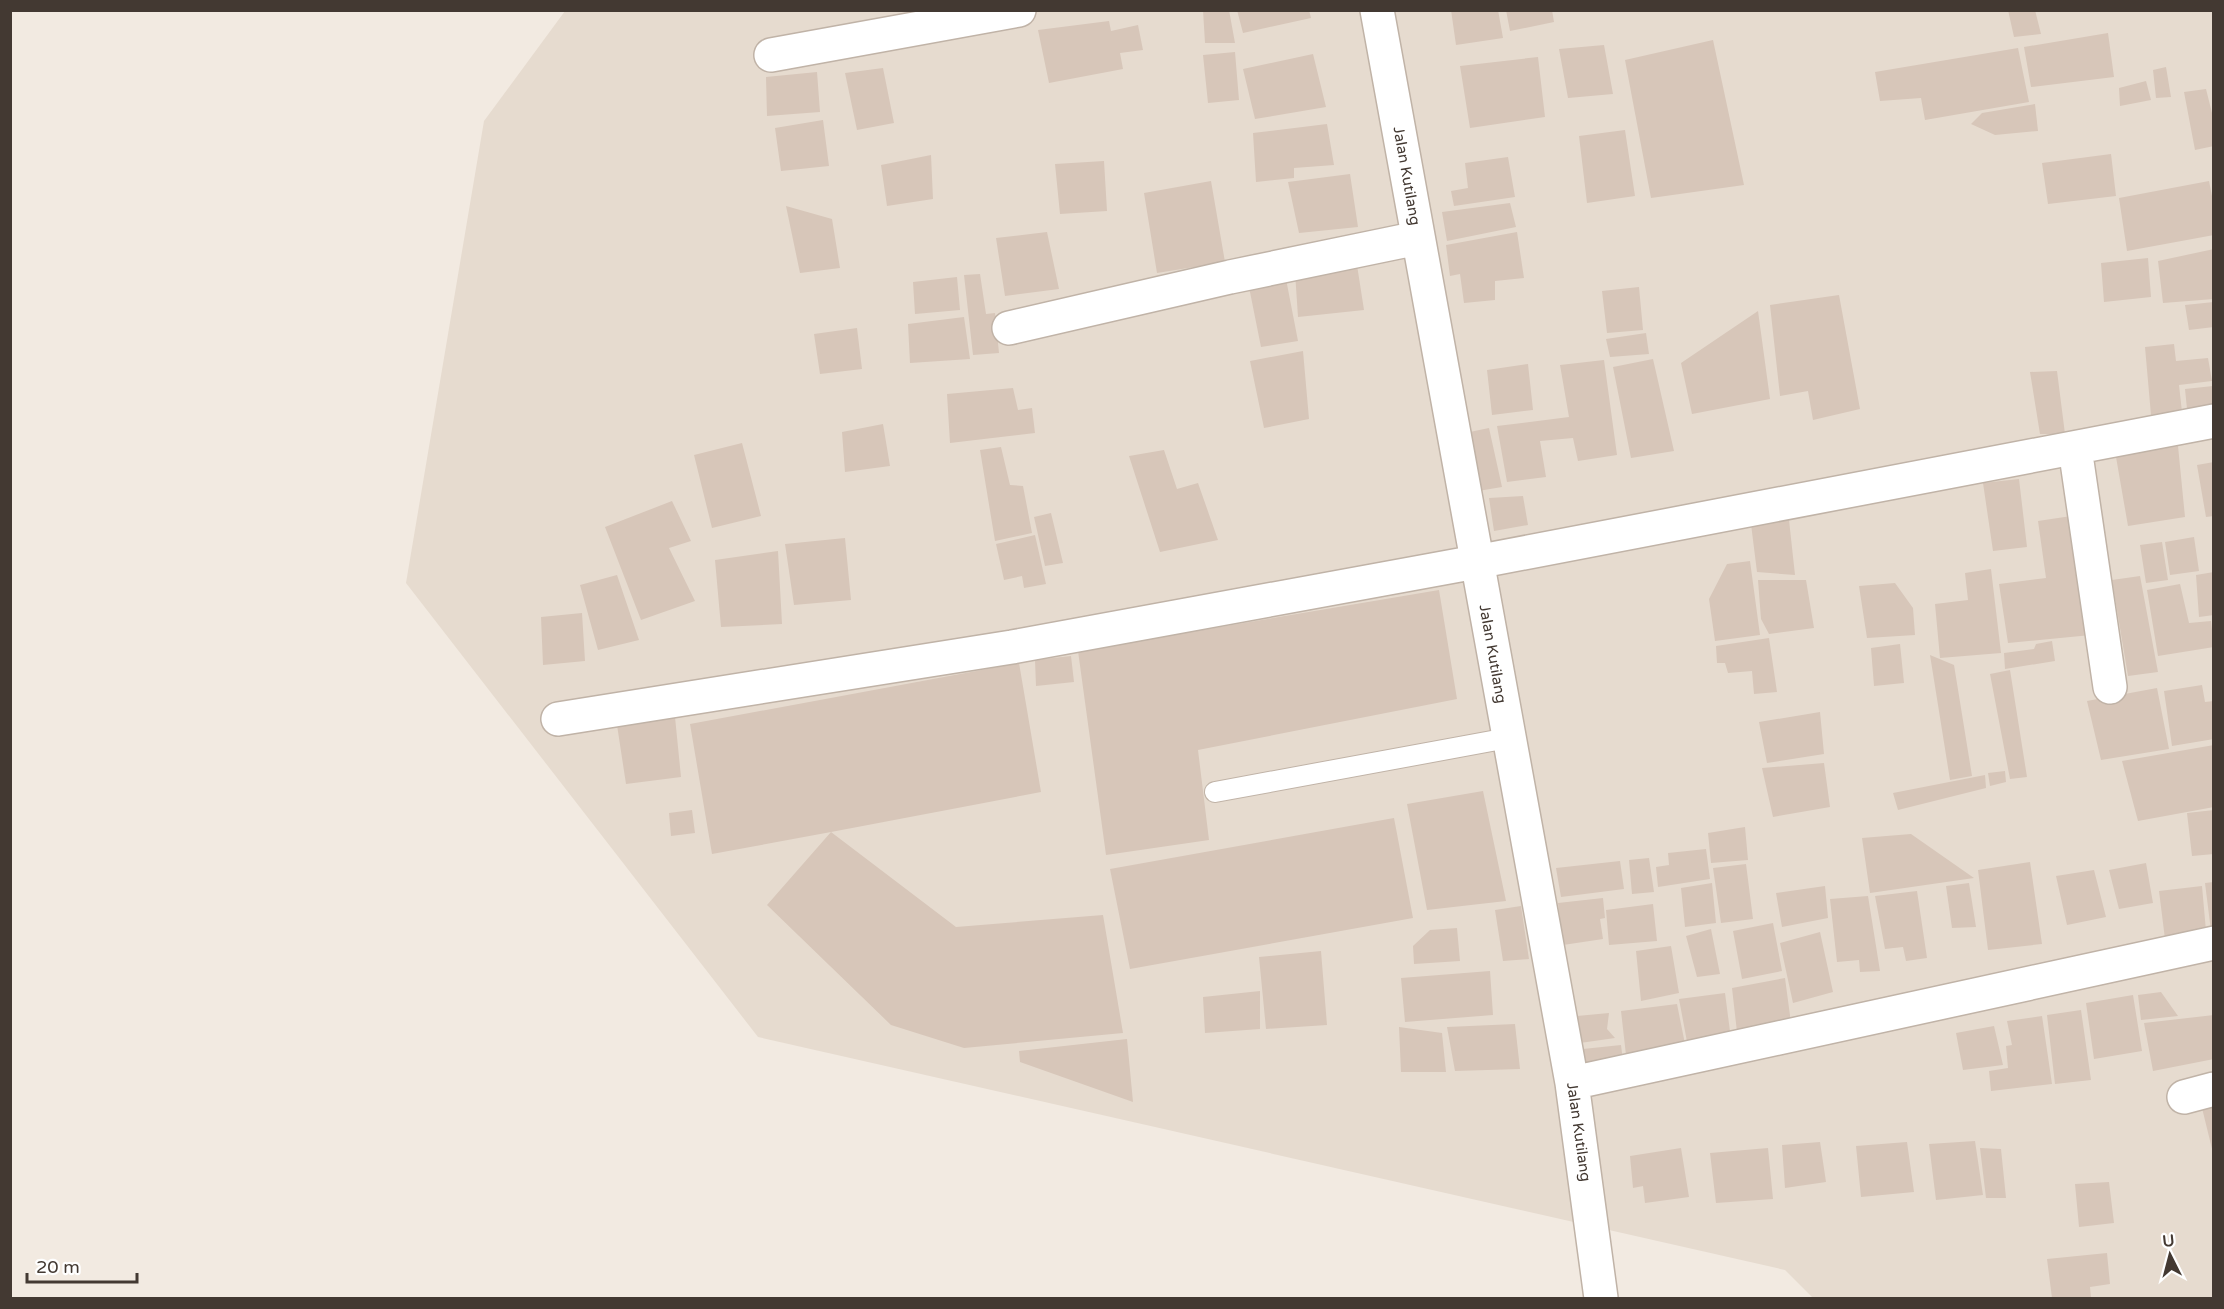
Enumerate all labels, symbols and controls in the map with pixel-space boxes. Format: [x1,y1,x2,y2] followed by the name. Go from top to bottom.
[1389,125,1425,227] street label: Jalan Kutilang
[1475,603,1511,705] street label: Jalan Kutilang
[1563,1081,1595,1183] street label: Jalan Kutilang
[2140,1225,2200,1285] north arrow
[2161,1230,2176,1252] text: U
[27,1246,136,1284] scale bar
[36,1256,80,1278] text: 20 m

